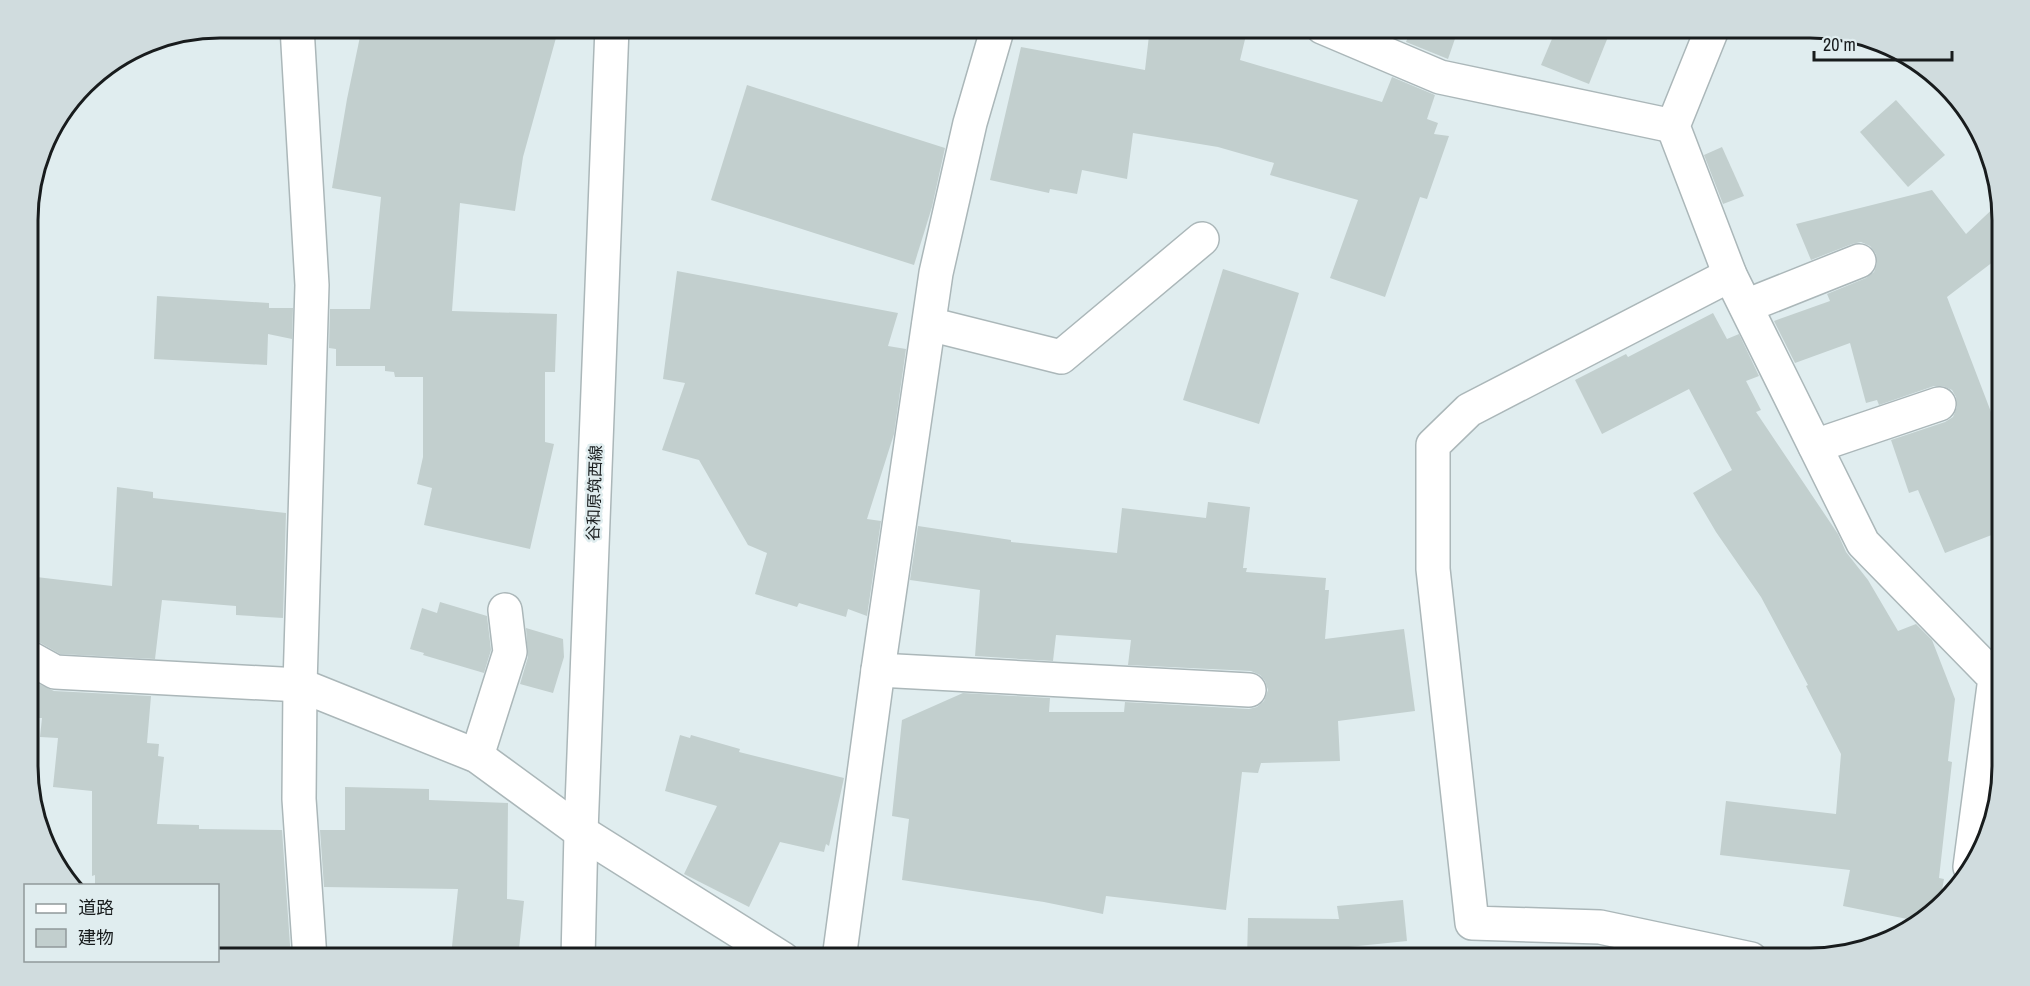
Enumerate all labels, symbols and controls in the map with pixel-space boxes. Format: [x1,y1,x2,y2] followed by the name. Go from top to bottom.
[1814,24,1952,62] scale bar
[1823,32,1856,57] text: 20 m
[581,445,607,541] street label: 谷和原筑西線
[24,884,219,962] legend
[78,895,114,920] text: 道路
[78,925,114,950] text: 建物

